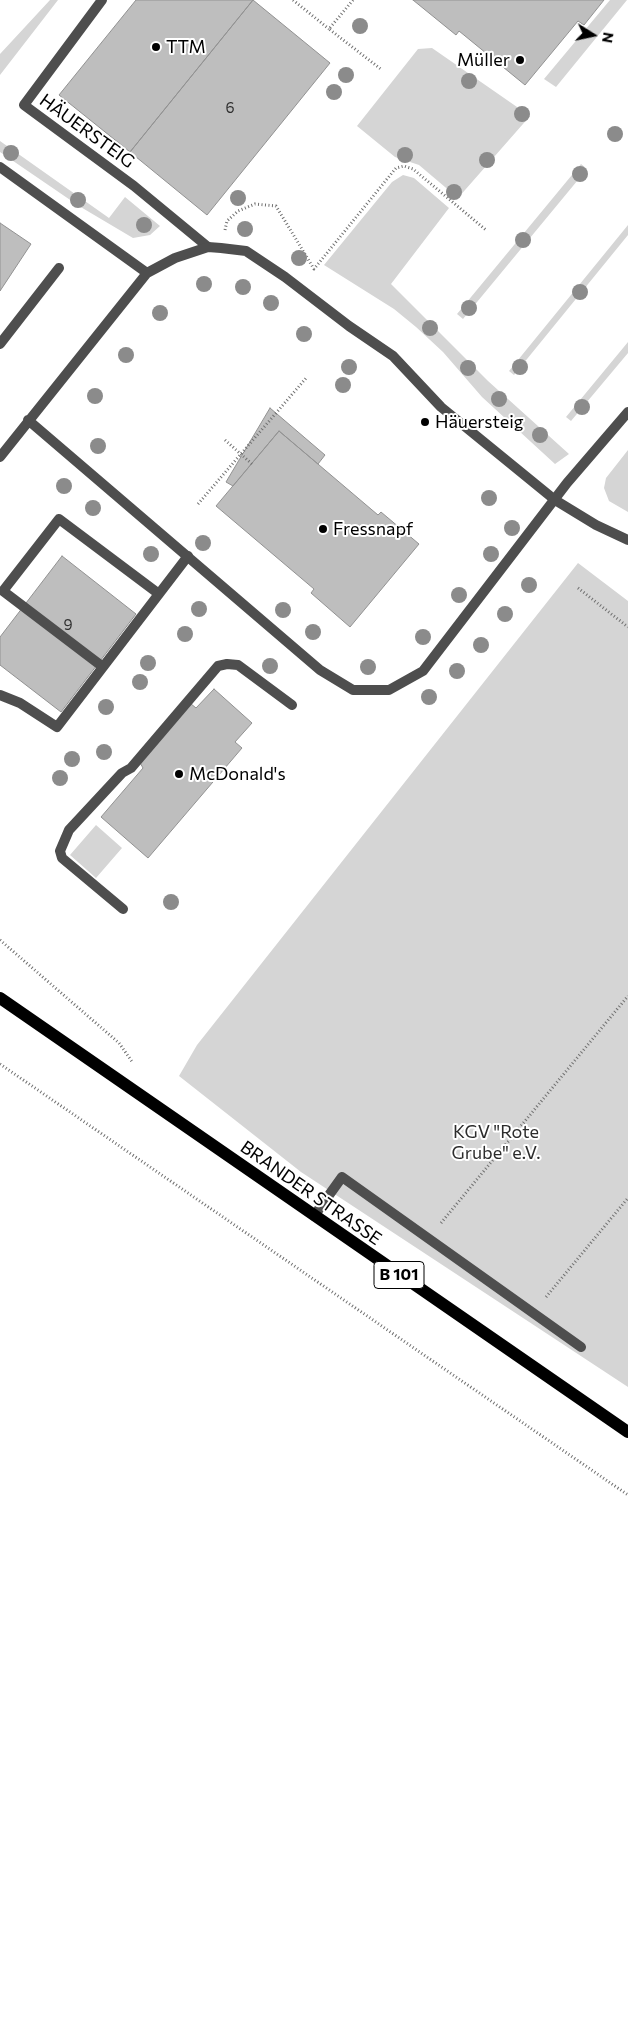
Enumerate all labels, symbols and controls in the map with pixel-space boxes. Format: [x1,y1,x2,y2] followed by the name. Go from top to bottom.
[568,10,618,60] north arrow
[599,31,618,44] text: N
[166,36,206,58] place label: TTM
[150,41,162,53] marker: TTM
[457,49,510,71] place label: Müller
[514,54,526,66] marker: Müller
[35,89,139,173] street label: HÄUERSTEIG
[225,99,235,117] house number: 6
[435,411,524,433] place label: Häuersteig
[419,416,431,428] marker: Häuersteig
[333,518,413,540] place label: Fressnapf
[317,523,329,535] marker: Fressnapf
[63,616,73,634] house number: 9
[189,763,286,785] place label: McDonald's
[173,768,185,780] marker: McDonald's
[452,1121,540,1164] park label: KGV "Rote Grube" e.V.
[236,1136,386,1250] street label: BRANDER STRASSE
[374,1262,424,1288] road number: B 101

